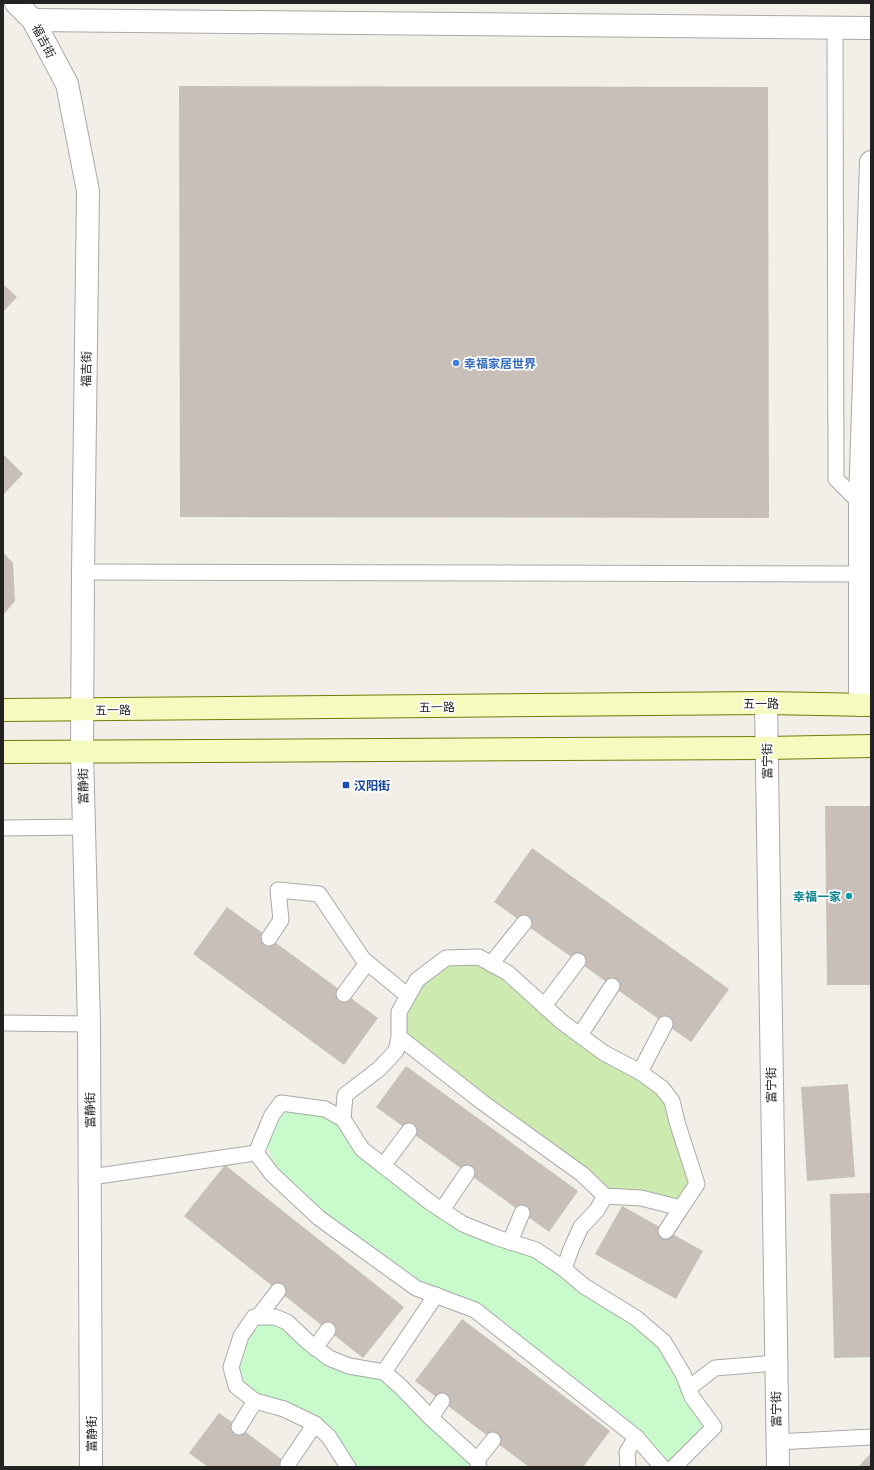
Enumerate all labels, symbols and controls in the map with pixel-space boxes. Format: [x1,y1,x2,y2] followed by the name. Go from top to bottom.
[29,22,59,60] street label: 福吉街
[78,351,94,387] street label: 福吉街
[464,356,536,371] place label: 幸福家居世界
[451,358,461,368] marker: 幸福家居世界
[743,696,779,711] street label: 五一路
[419,699,455,715] street label: 五一路
[95,702,131,718] street label: 五一路
[759,743,775,779] street label: 富宁街
[75,768,91,804] street label: 富静街
[354,778,390,793] place label: 汉阳街
[341,780,351,790] marker: 汉阳街
[793,889,841,904] place label: 幸福一家
[844,891,854,901] marker: 幸福一家
[763,1067,779,1103] street label: 富宁街
[82,1092,98,1128] street label: 富静街
[768,1391,784,1427] street label: 富宁街
[84,1416,99,1452] street label: 富静街

